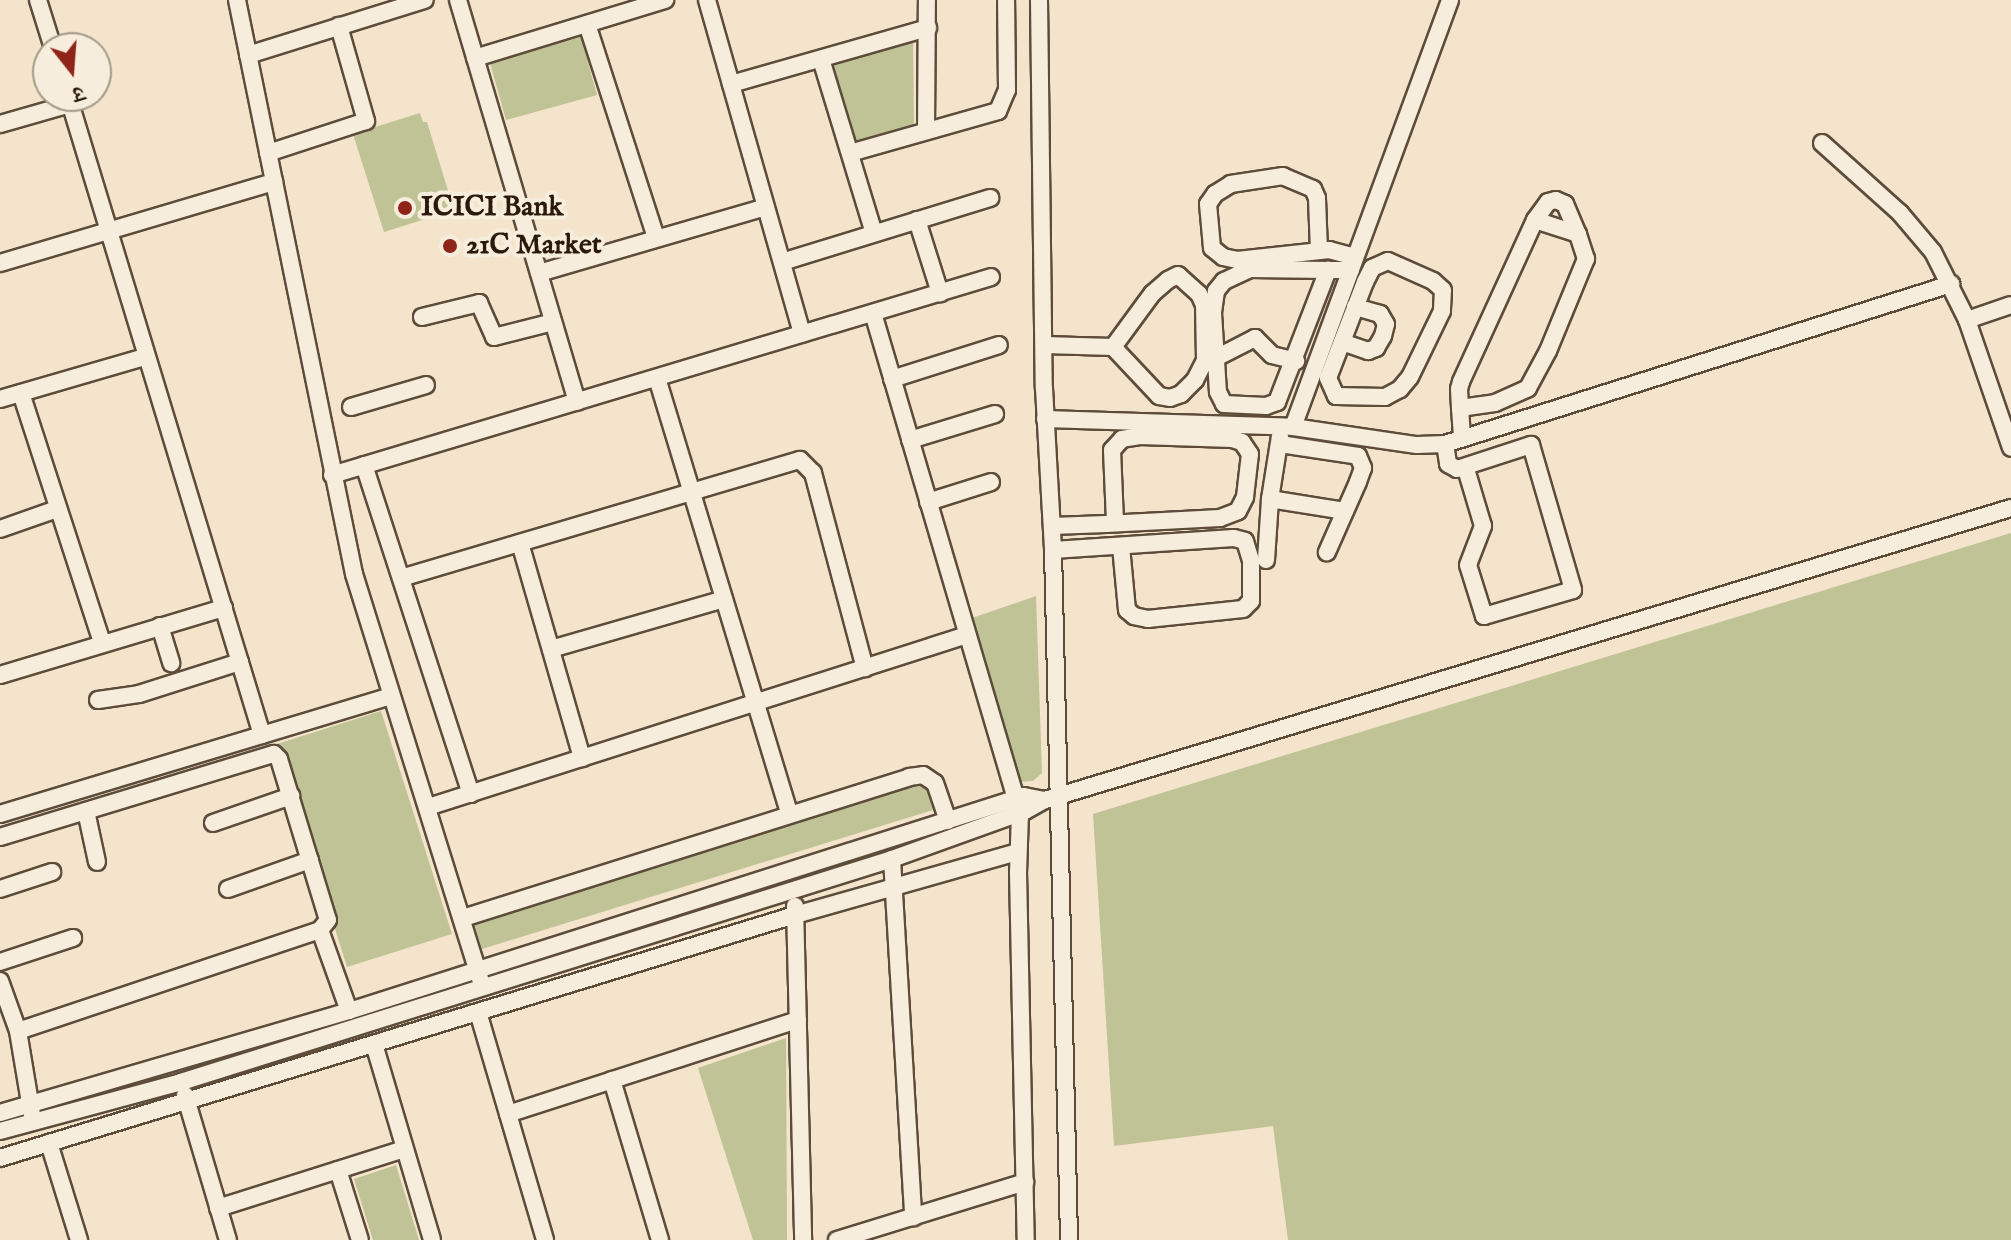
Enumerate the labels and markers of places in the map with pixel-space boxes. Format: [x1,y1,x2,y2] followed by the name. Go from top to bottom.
[421,191,563,225] place label: ICICI Bank
[396,199,414,217] marker: ICICI Bank
[466,229,602,263] place label: 21C Market
[441,237,459,255] marker: 21C Market

